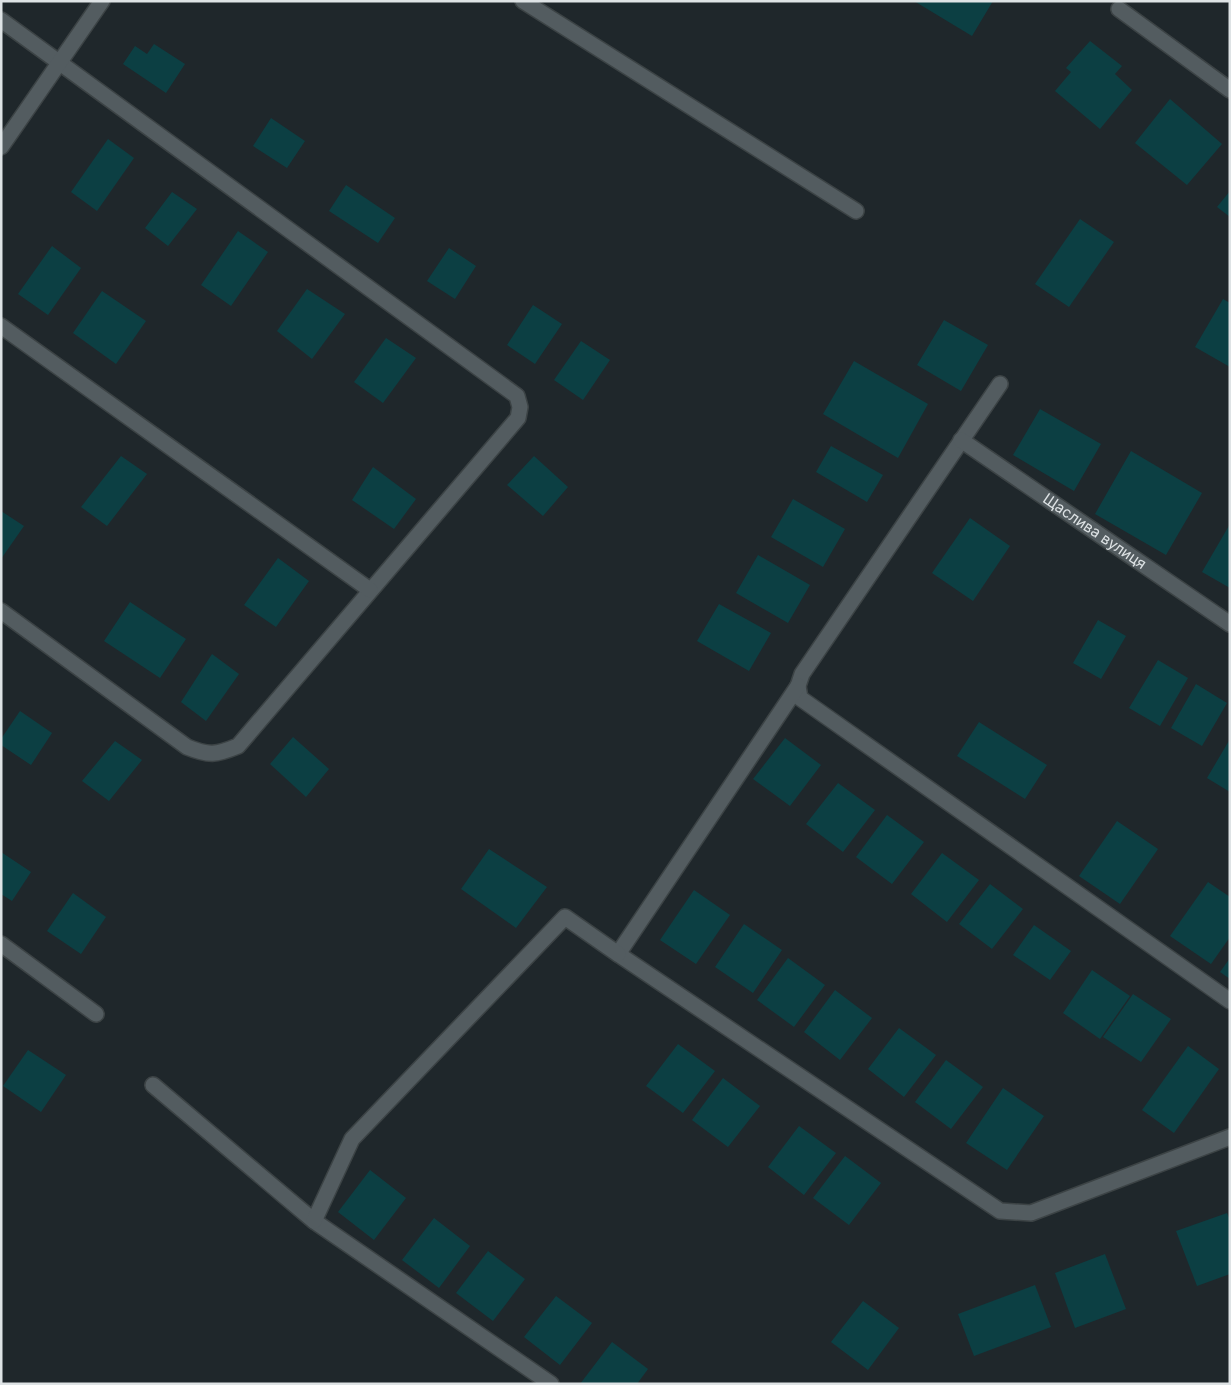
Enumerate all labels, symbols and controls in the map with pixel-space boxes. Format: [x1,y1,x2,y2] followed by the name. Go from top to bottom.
[1040,489,1150,573] street label: Щаслива вулиця

